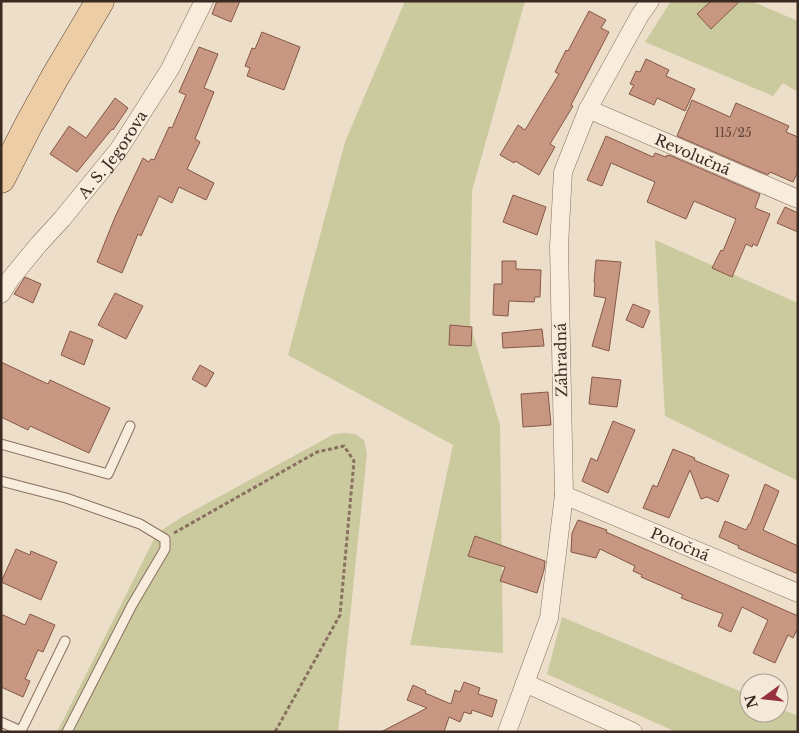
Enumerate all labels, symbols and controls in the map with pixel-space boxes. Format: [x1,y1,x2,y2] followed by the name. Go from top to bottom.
[73,106,151,203] street label: A. S. Jegorova
[714,125,752,140] house number: 115/25
[652,129,734,179] street label: Revolučná
[551,322,571,397] street label: Záhradná
[648,523,713,565] street label: Potočná
[739,673,789,723] north arrow
[741,693,762,710] text: N

